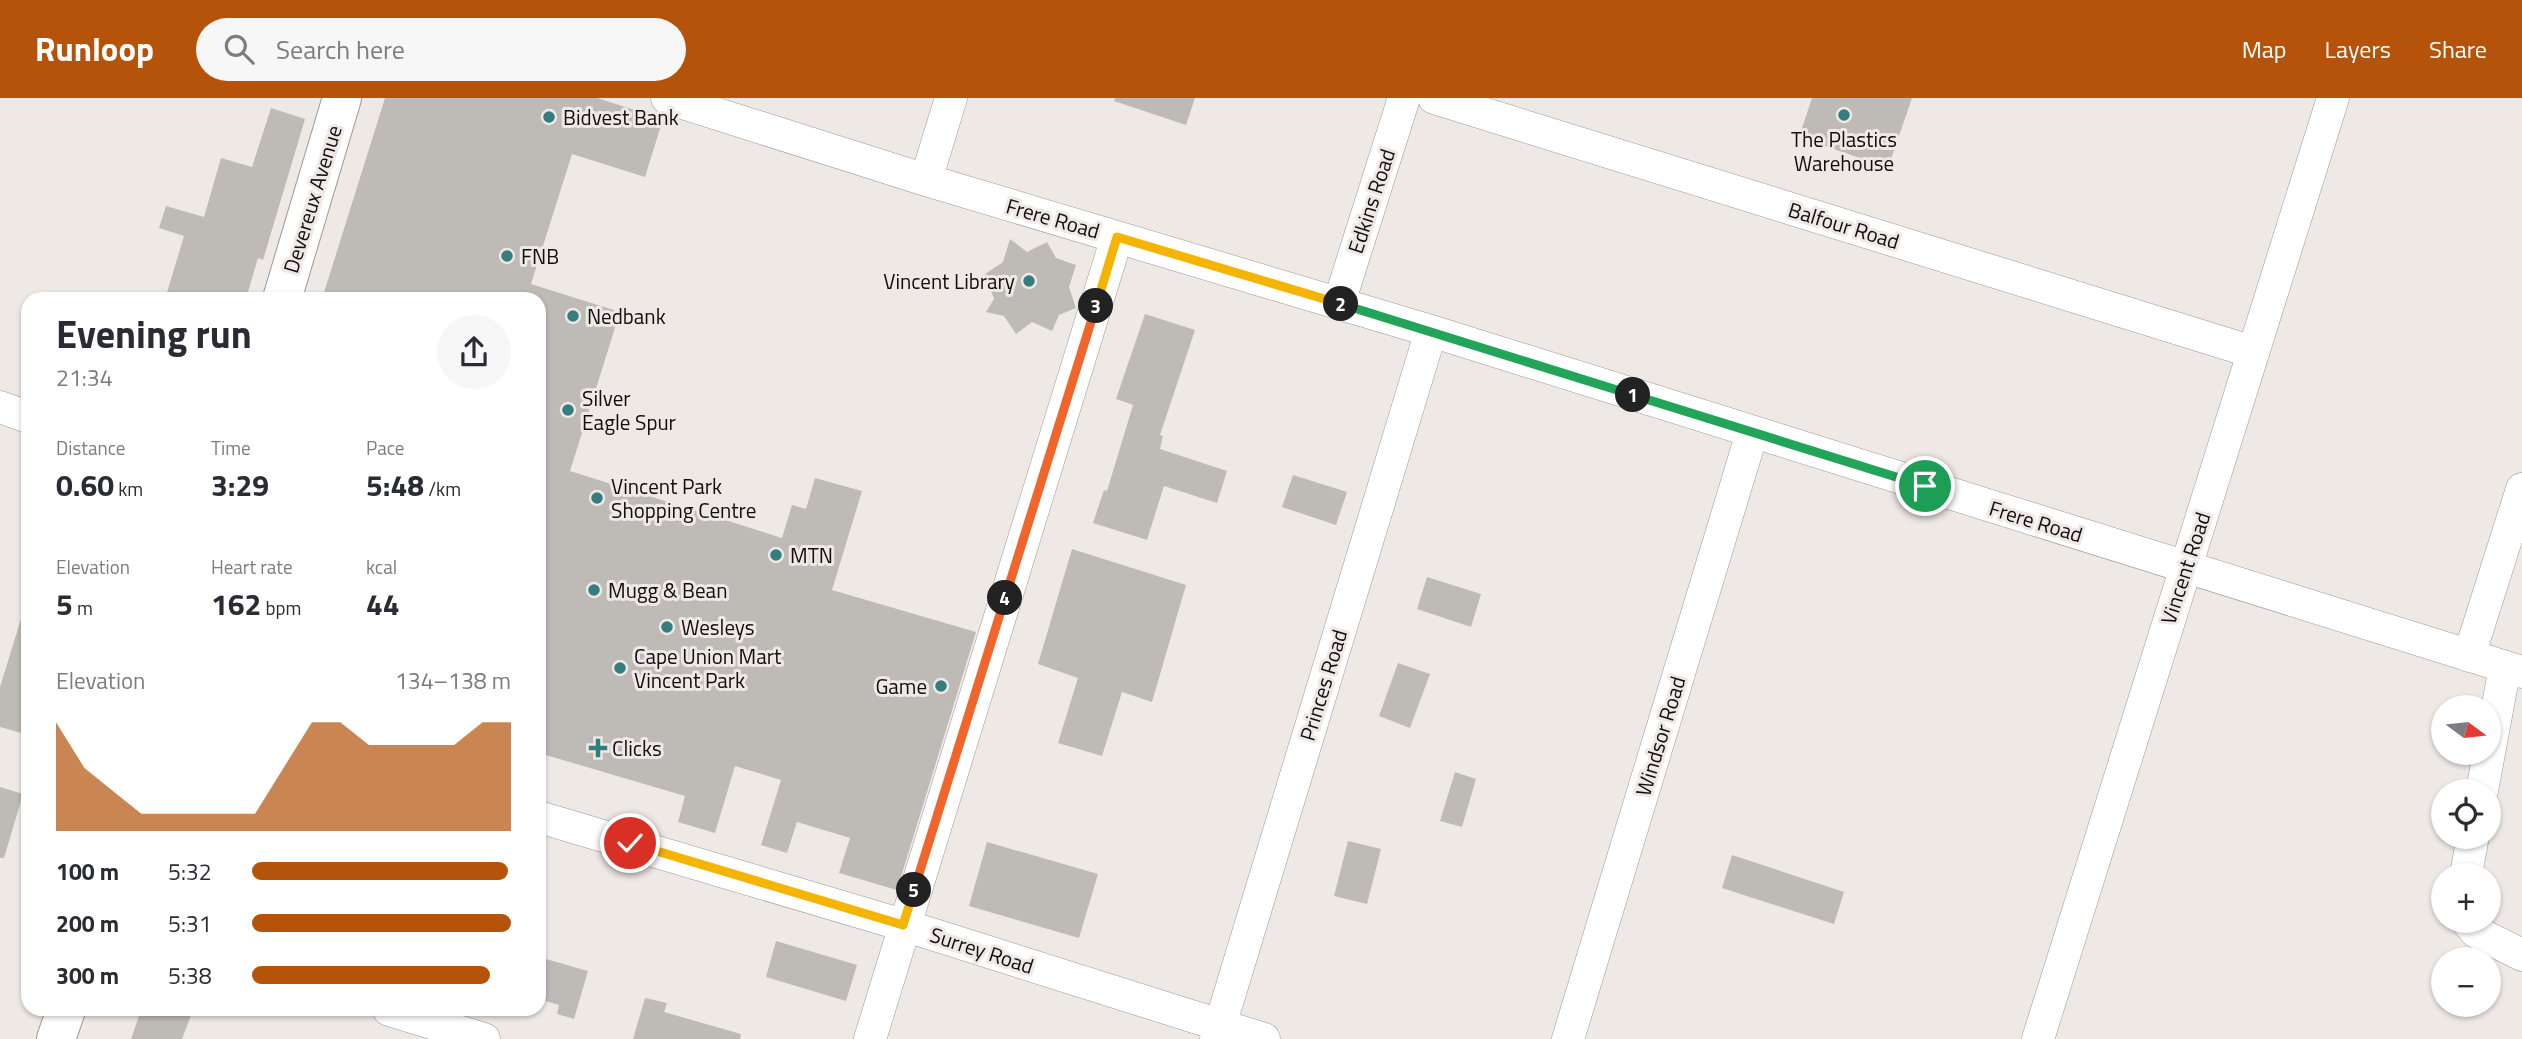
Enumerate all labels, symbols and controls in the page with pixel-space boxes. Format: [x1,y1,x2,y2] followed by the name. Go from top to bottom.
[196,18,686,81] search box
[35,24,154,74] text: Runloop
[220,30,258,68] icon: search
[276,30,405,69] text: Search here
[2242,31,2287,67] text: Map
[2325,31,2391,67] text: Layers
[2429,31,2487,67] text: Share
[563,101,679,133] place label: Bidvest Bank
[1836,107,1852,123] marker: The Plastics Warehouse
[541,109,557,125] marker: Bidvest Bank
[274,121,350,277] street label: Devereux Avenue
[1791,123,1897,179] place label: The Plastics Warehouse
[1339,145,1403,257] street label: Edkins Road
[1002,189,1104,247] street label: Frere Road
[1784,193,1904,257] street label: Balfour Road
[521,240,559,272] place label: FNB
[499,248,515,264] marker: FNB
[883,265,1015,297] place label: Vincent Library
[1021,273,1037,289] marker: Vincent Library
[1324,286,1358,322] pin: 2
[1078,288,1114,324] pin: 3
[1335,289,1346,318] text: 2
[1090,291,1101,320] text: 3
[587,300,666,332] place label: Nedbank
[56,305,252,363] text: Evening run
[565,308,581,324] marker: Nedbank
[437,315,511,389] button: share
[56,360,113,395] text: 21:34
[1616,378,1650,412] pin: 1
[1627,380,1638,409] text: 1
[582,382,676,438] place label: Silver Eagle Spur
[560,402,576,418] marker: Silver Eagle Spur
[56,433,125,462] text: Distance
[211,433,251,462] text: Time
[366,433,404,462] text: Pace
[1895,456,1955,516] pin
[56,462,114,508] text: 0.60
[211,462,269,508] text: 3:29
[366,462,424,508] text: 5:48
[1906,467,1944,505] icon: arrive
[611,470,756,526] place label: Vincent Park Shopping Centre
[114,474,143,503] text: km
[424,474,461,503] text: /km
[589,490,605,506] marker: Vincent Park Shopping Centre
[1985,492,2087,550] street label: Frere Road
[2152,508,2218,628] street label: Vincent Road
[790,539,833,571] place label: MTN
[768,547,784,563] marker: MTN
[56,552,130,581] text: Elevation
[211,552,293,581] text: Heart rate
[366,552,397,581] text: kcal
[608,574,727,606] place label: Mugg & Bean
[988,580,1023,616] pin: 4
[56,581,73,627] text: 5
[211,581,261,627] text: 162
[366,581,400,627] text: 44
[586,582,602,598] marker: Mugg & Bean
[999,583,1010,612] text: 4
[73,593,93,622] text: m
[261,593,301,622] text: bpm
[681,611,755,643] place label: Wesleys
[659,619,675,635] marker: Wesleys
[1291,625,1355,745] street label: Princes Road
[634,640,782,696] place label: Cape Union Mart Vincent Park
[612,660,628,676] marker: Cape Union Mart Vincent Park
[56,663,145,698] text: Elevation
[395,663,511,698] text: 134–138 m
[875,670,927,702] place label: Game
[1627,672,1693,800] street label: Windsor Road
[933,678,949,694] marker: Game
[2431,695,2501,765] north arrow
[2431,695,2501,1017] map controls
[612,732,662,764] place label: Clicks
[590,740,606,756] marker: Clicks
[2431,779,2501,849] button: locate
[600,813,660,873] pin
[611,824,649,862] icon: check
[56,854,119,889] text: 100 m
[168,854,212,889] text: 5:32
[2431,863,2501,933] button: +
[897,872,932,908] pin: 5
[908,875,919,904] text: 5
[56,906,119,941] text: 200 m
[168,906,212,941] text: 5:31
[926,918,1038,982] street label: Surrey Road
[2431,947,2501,1017] button: −
[56,958,119,993] text: 300 m
[168,958,212,993] text: 5:38

